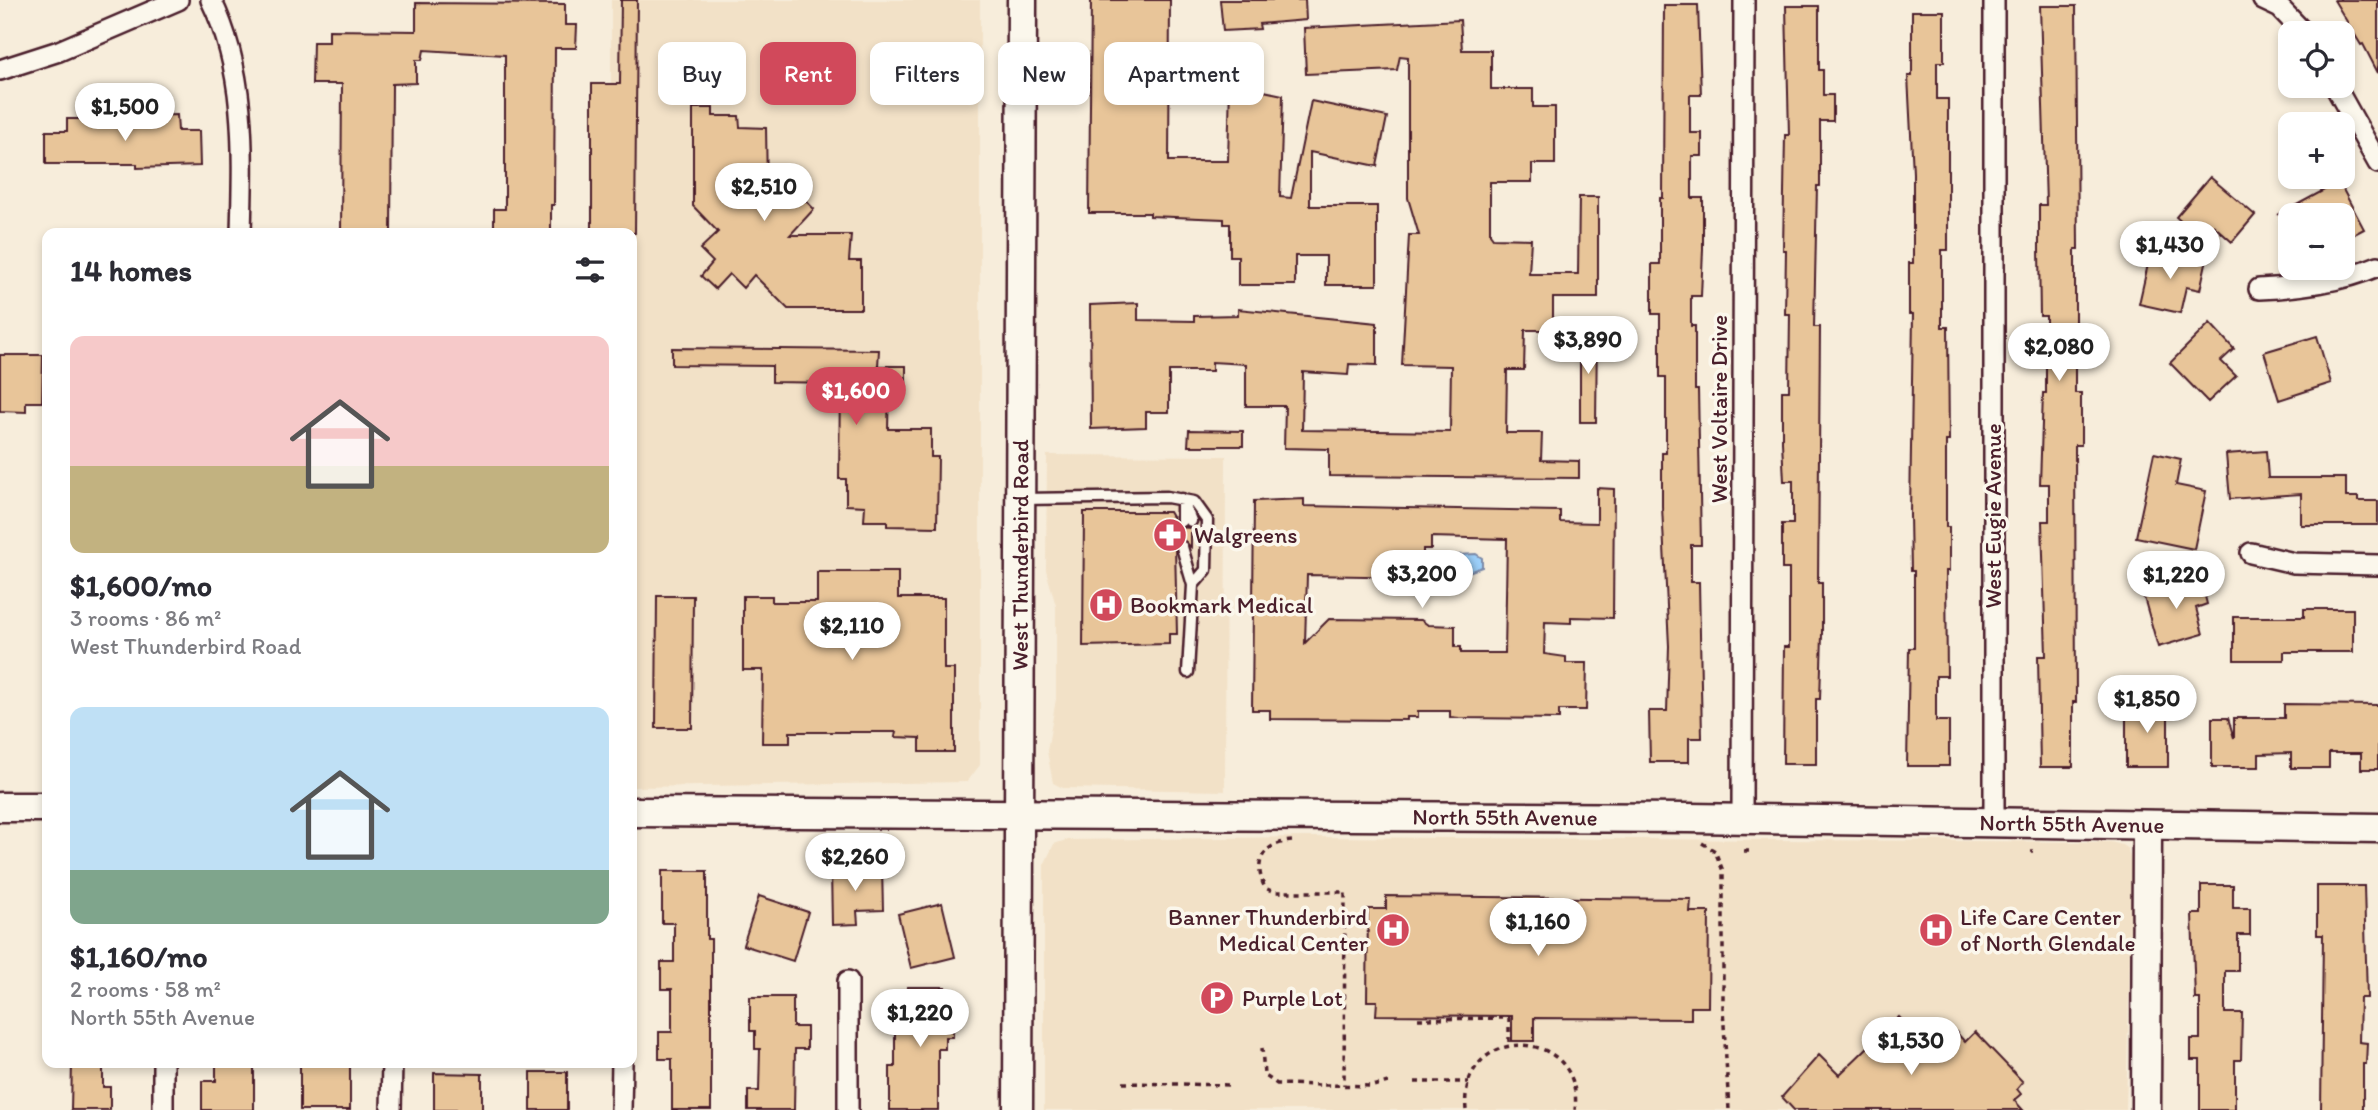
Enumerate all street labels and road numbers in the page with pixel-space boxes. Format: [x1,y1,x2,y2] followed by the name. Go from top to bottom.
[1705,315,1733,503] street label: West Voltaire Drive
[1979,423,2007,609] street label: West Eugie Avenue
[1006,439,1034,671] street label: West Thunderbird Road
[1412,802,1598,831] street label: North 55th Avenue
[1979,808,2165,839] street label: North 55th Avenue

